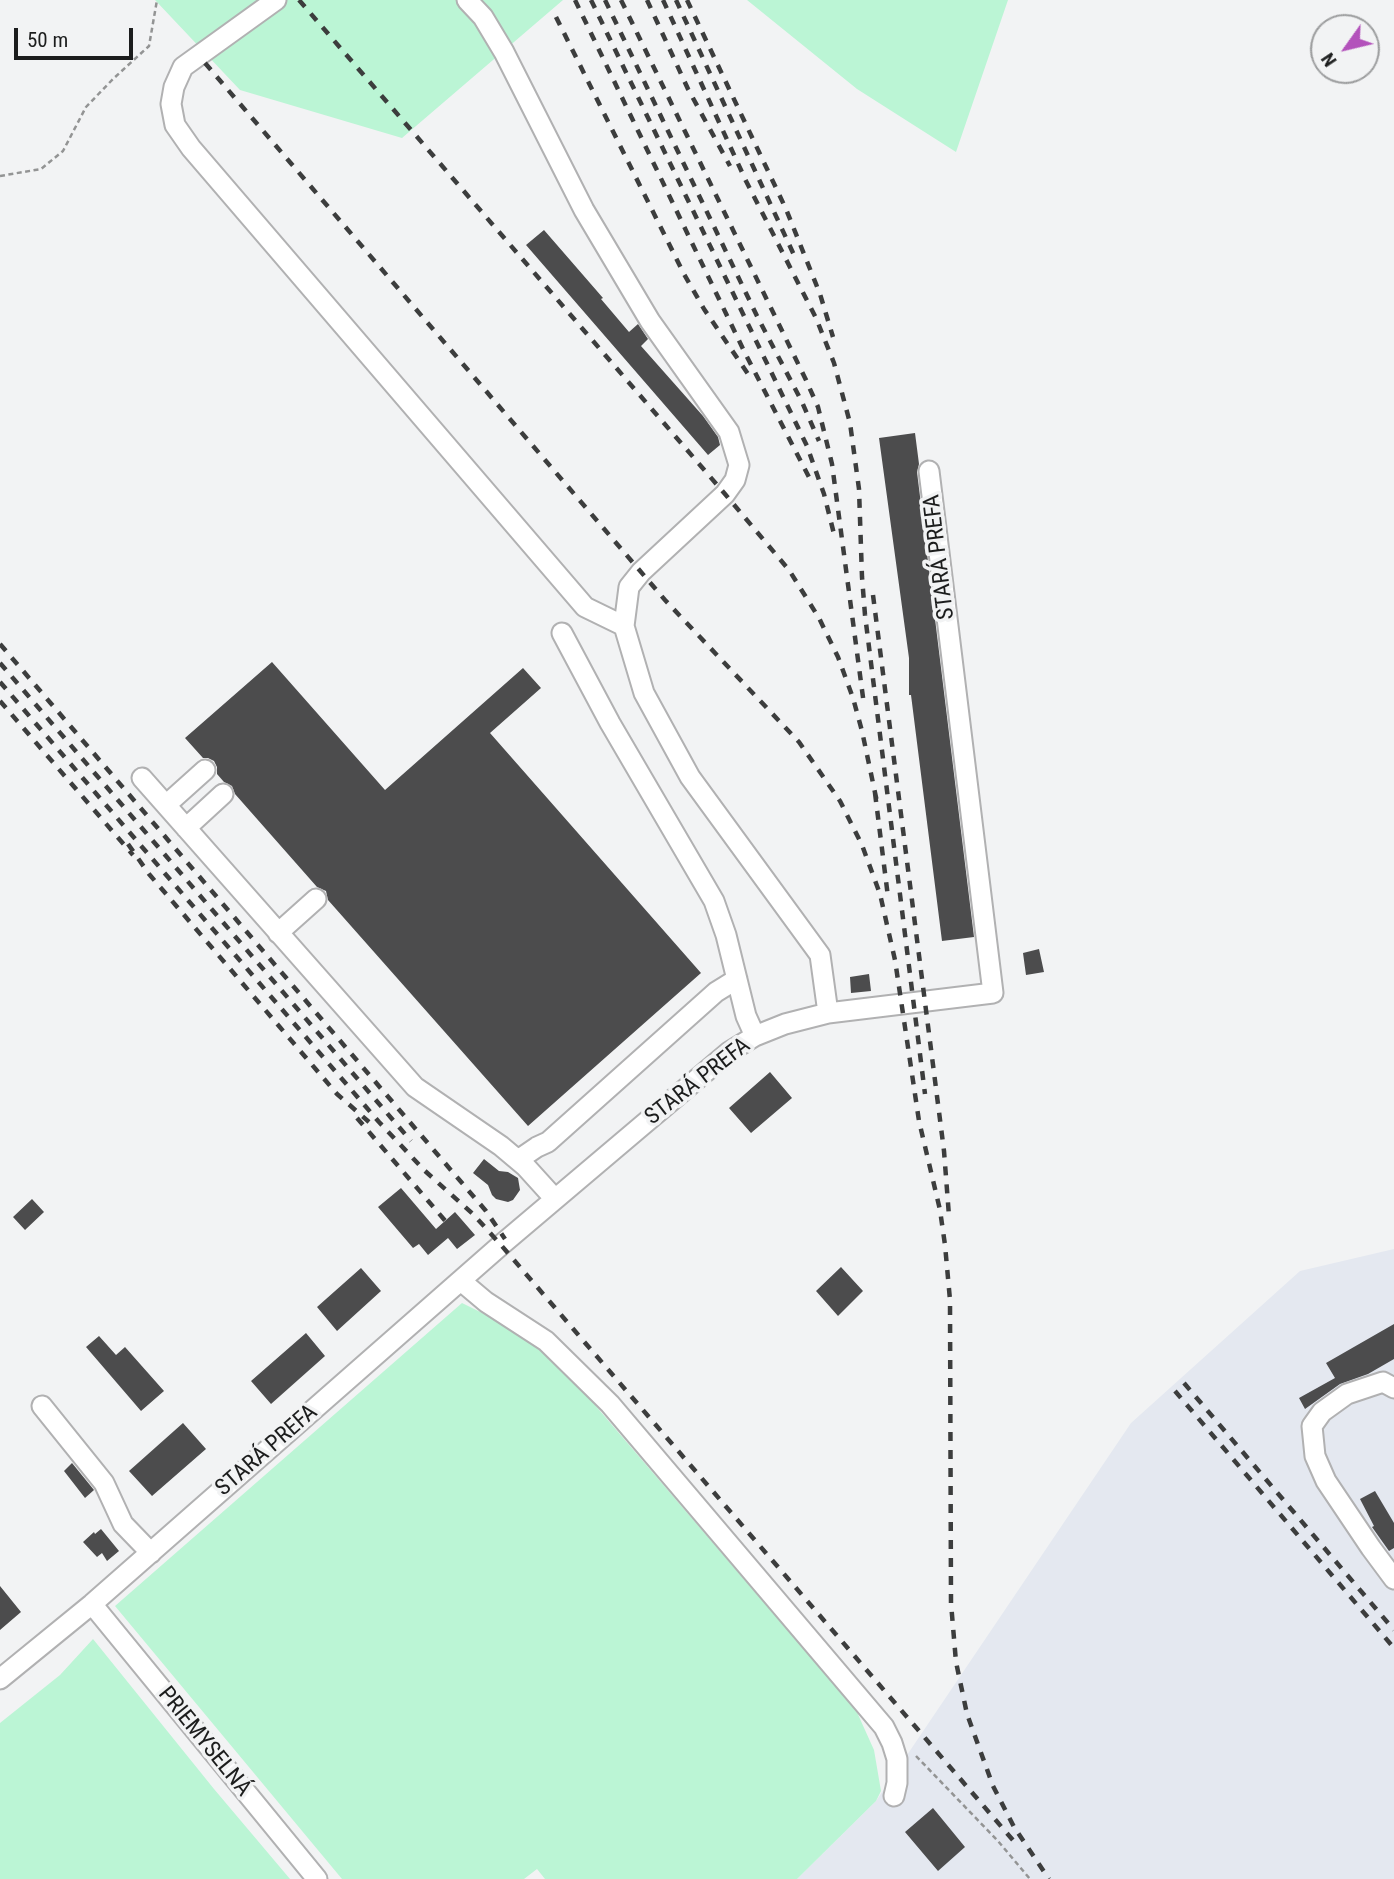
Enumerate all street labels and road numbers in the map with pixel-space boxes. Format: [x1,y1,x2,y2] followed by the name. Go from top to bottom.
[919,493,961,621] street label: STARÁ PREFA
[640,1032,756,1132] street label: STARÁ PREFA
[210,1399,324,1503] street label: STARÁ PREFA
[151,1682,257,1802] street label: PRIEMYSELNÁ

